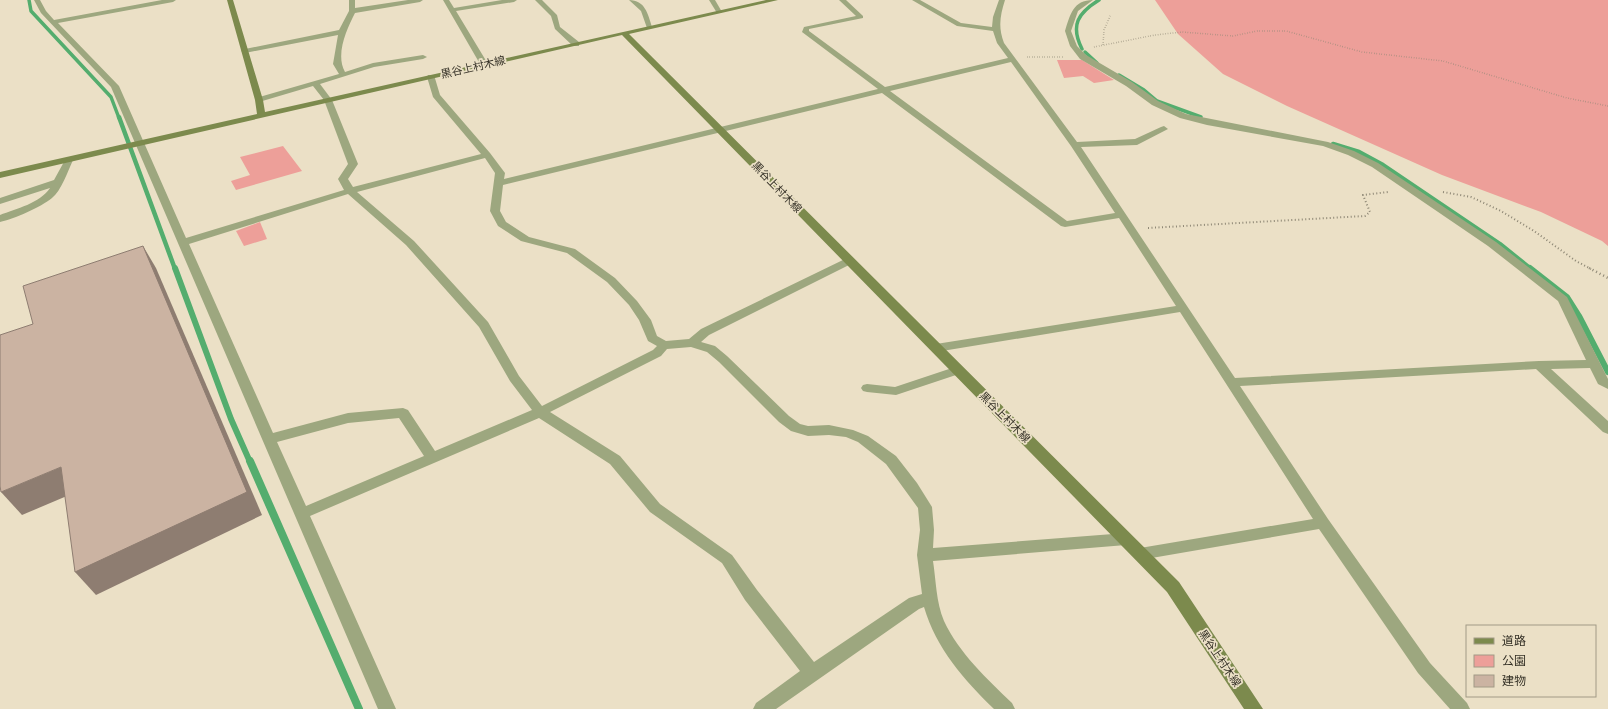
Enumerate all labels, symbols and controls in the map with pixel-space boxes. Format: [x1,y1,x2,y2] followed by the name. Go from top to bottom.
[439,52,507,81] street label: 黒谷上村木線
[749,158,806,216] street label: 黒谷上村木線
[977,388,1034,445] street label: 黒谷上村木線
[1466,625,1596,697] legend
[1196,626,1245,689] street label: 黒谷上村木線
[1502,632,1526,648] text: 道路
[1502,652,1526,668] text: 公園
[1502,672,1526,688] text: 建物

